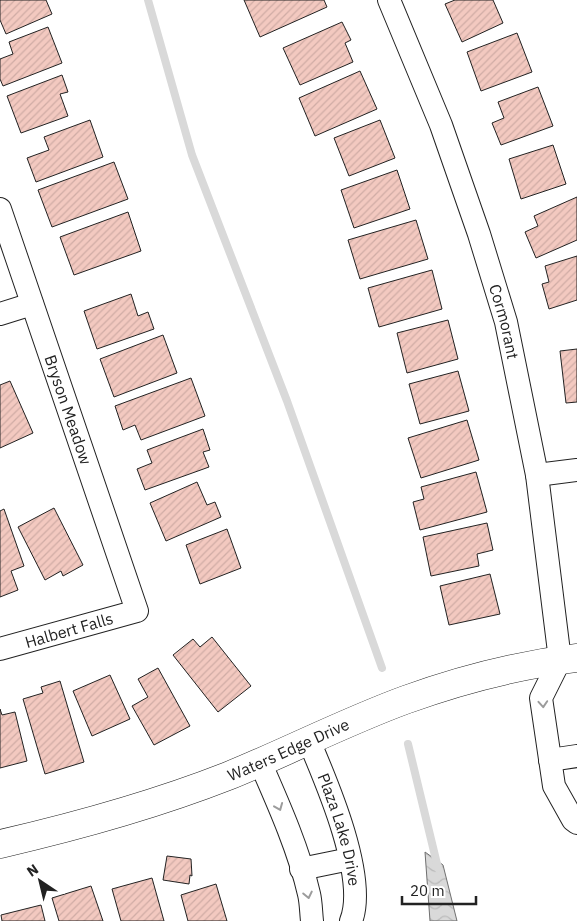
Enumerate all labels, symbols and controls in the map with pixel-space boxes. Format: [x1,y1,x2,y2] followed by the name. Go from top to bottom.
[485,282,523,361] street label: Cormorant
[40,352,96,467] street label: Bryson Meadow
[23,608,115,652] street label: Halbert Falls
[537,701,548,709] one-way arrow
[224,714,352,785] street label: Waters Edge Drive
[313,770,365,887] street label: Plaza Lake Drive
[273,802,284,811] one-way arrow
[15,856,65,906] north arrow
[23,860,42,881] text: N
[402,874,476,906] scale bar
[410,881,445,900] text: 20 m
[303,890,313,899] one-way arrow

